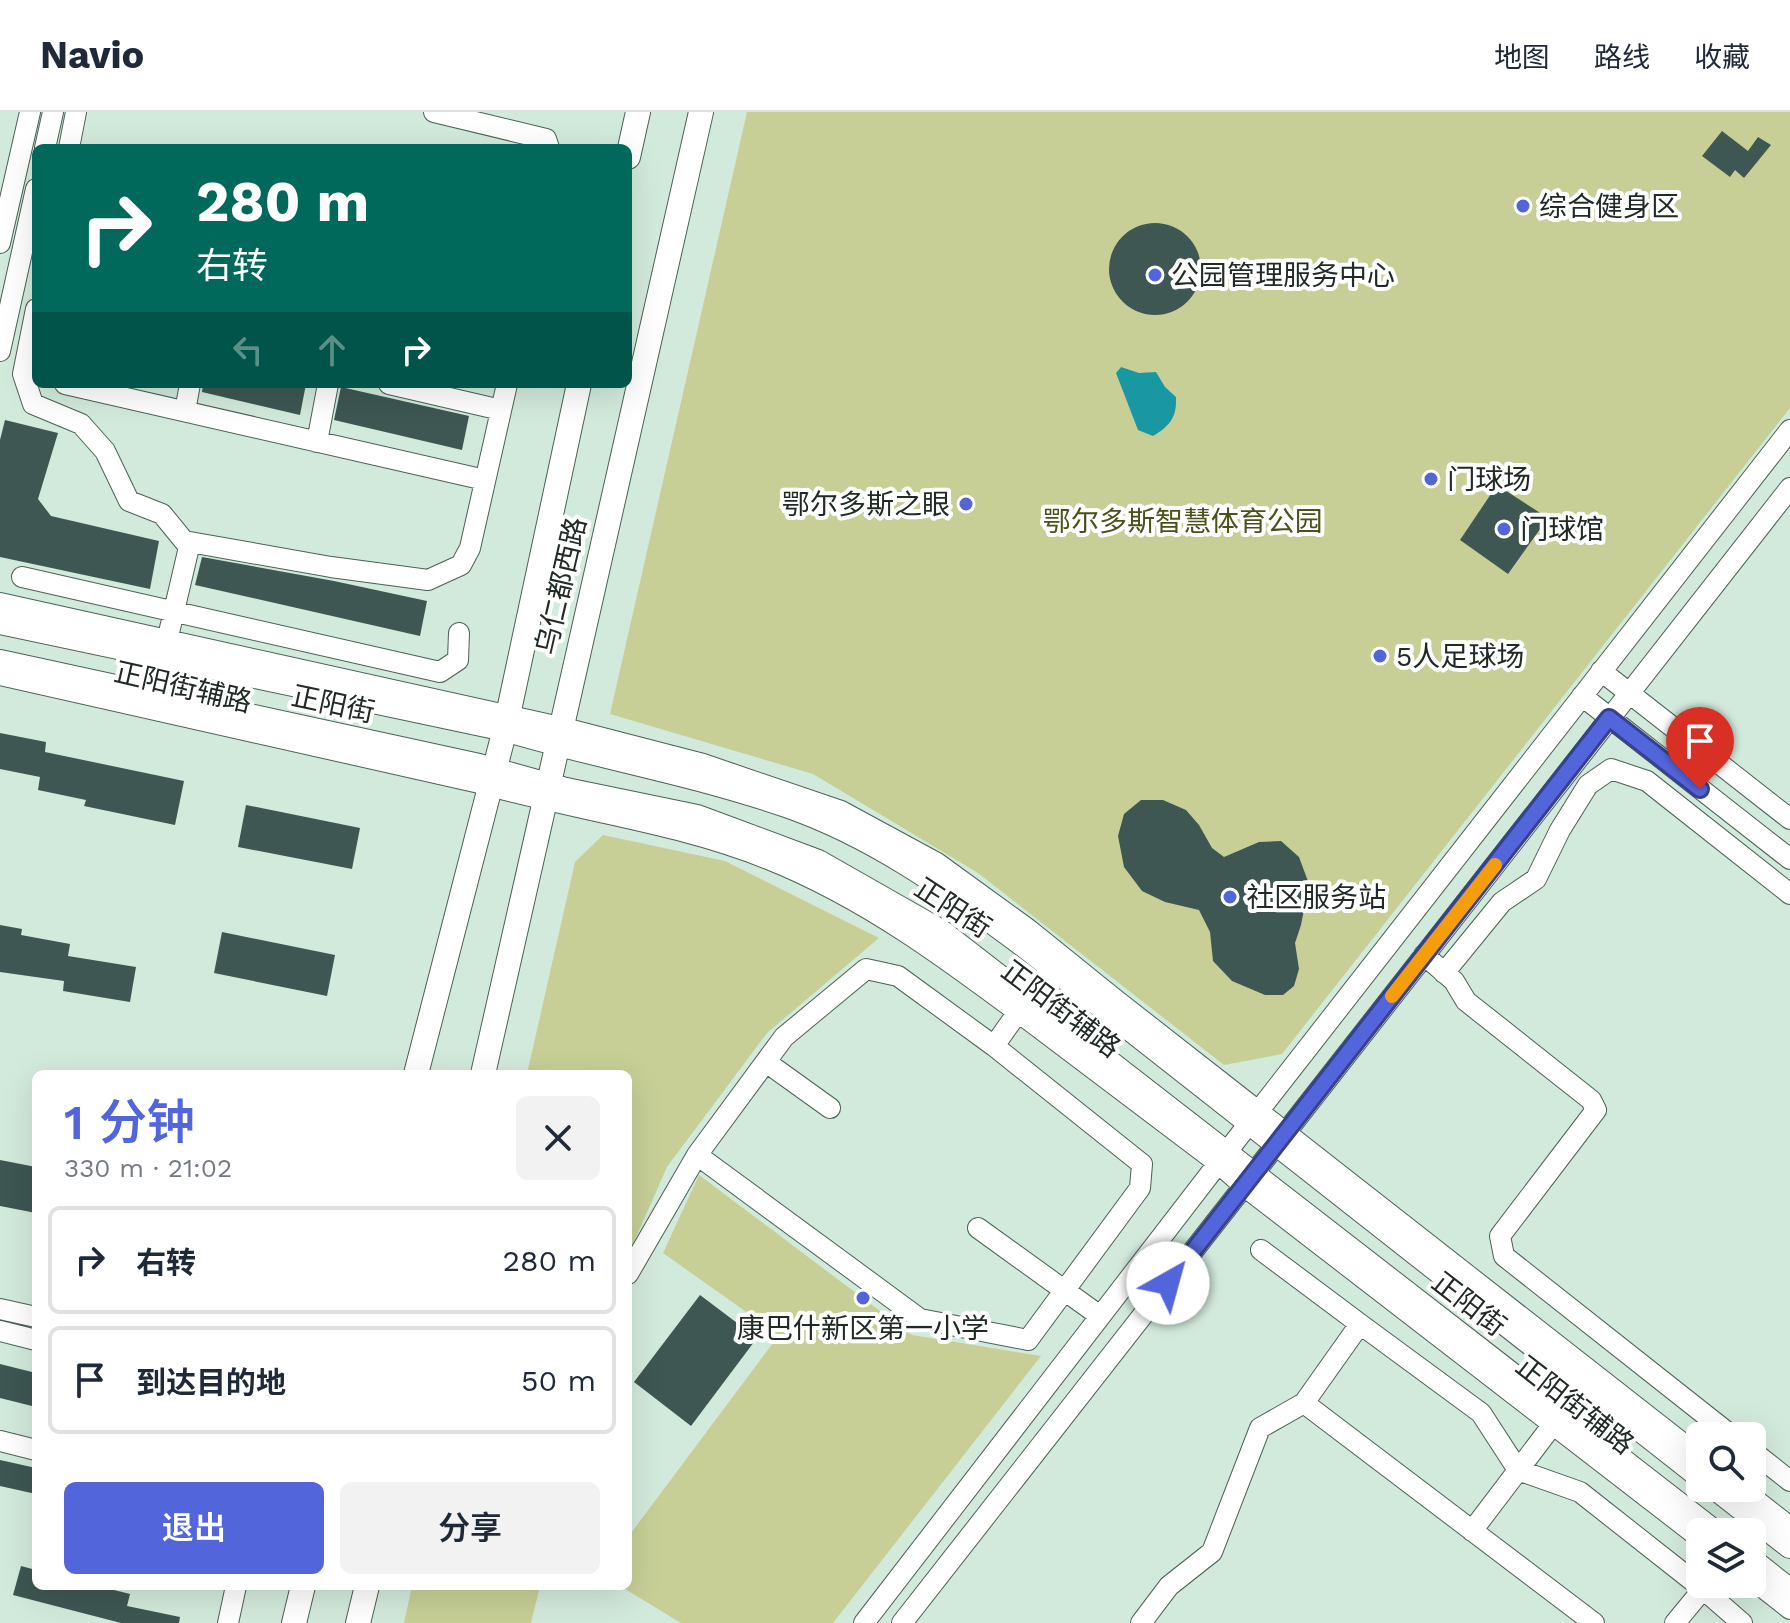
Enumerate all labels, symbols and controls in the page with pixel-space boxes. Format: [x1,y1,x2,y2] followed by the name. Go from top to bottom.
[40,33,144,77] text: Navio
[1494,41,1550,74] text: 地图
[1594,41,1650,74] text: 路线
[1694,41,1750,74] text: 收藏
[196,169,369,235] text: 280 m
[64,176,168,280] icon: right
[1539,190,1679,223] place label: 综合健身区
[1514,197,1532,215] marker: 综合健身区
[196,245,268,287] text: 右转
[1171,259,1395,292] place label: 公园管理服务中心
[1146,266,1164,284] marker: 公园管理服务中心
[226,328,270,372] icon: left
[310,328,354,372] icon: ahead
[394,328,438,372] icon: right
[1447,463,1531,496] place label: 门球场
[1422,470,1440,488] marker: 门球场
[782,488,950,521] place label: 鄂尔多斯之眼
[957,495,975,513] marker: 鄂尔多斯之眼
[1043,505,1323,538] park label: 鄂尔多斯智慧体育公园
[1520,513,1604,546] place label: 门球馆
[529,514,593,658] street label: 乌仁都西路
[1495,520,1513,538] marker: 门球馆
[1396,640,1524,673] place label: 5人足球场
[1371,647,1389,665] marker: 5人足球场
[111,655,255,719] street label: 正阳街辅路
[288,679,378,729] street label: 正阳街
[1666,707,1734,789] pin
[1678,719,1722,763] icon: arrive
[909,871,997,945] street label: 正阳街
[1246,881,1386,914] place label: 社区服务站
[1221,888,1239,906] marker: 社区服务站
[995,954,1127,1064] street label: 正阳街辅路
[64,1094,195,1151] text: 1 分钟
[516,1096,600,1180] button: close
[64,1153,232,1183] text: 330 m · 21:02
[68,1238,112,1282] icon: right
[1126,1241,1210,1325] position arrow
[503,1243,596,1278] text: 280 m
[136,1245,196,1280] text: 右转
[1426,1265,1512,1343] street label: 正阳街
[854,1289,872,1307] marker: 康巴什新区第一小学
[737,1312,989,1345] place label: 康巴什新区第一小学
[1510,1349,1640,1461] street label: 正阳街辅路
[68,1358,112,1402] icon: arrive
[521,1363,596,1398] text: 50 m
[136,1365,286,1400] text: 到达目的地
[1686,1422,1766,1598] map controls
[1686,1422,1766,1502] button: search
[64,1482,324,1574] button: 退出
[340,1482,600,1574] button: 分享
[1686,1518,1766,1598] button: layers

